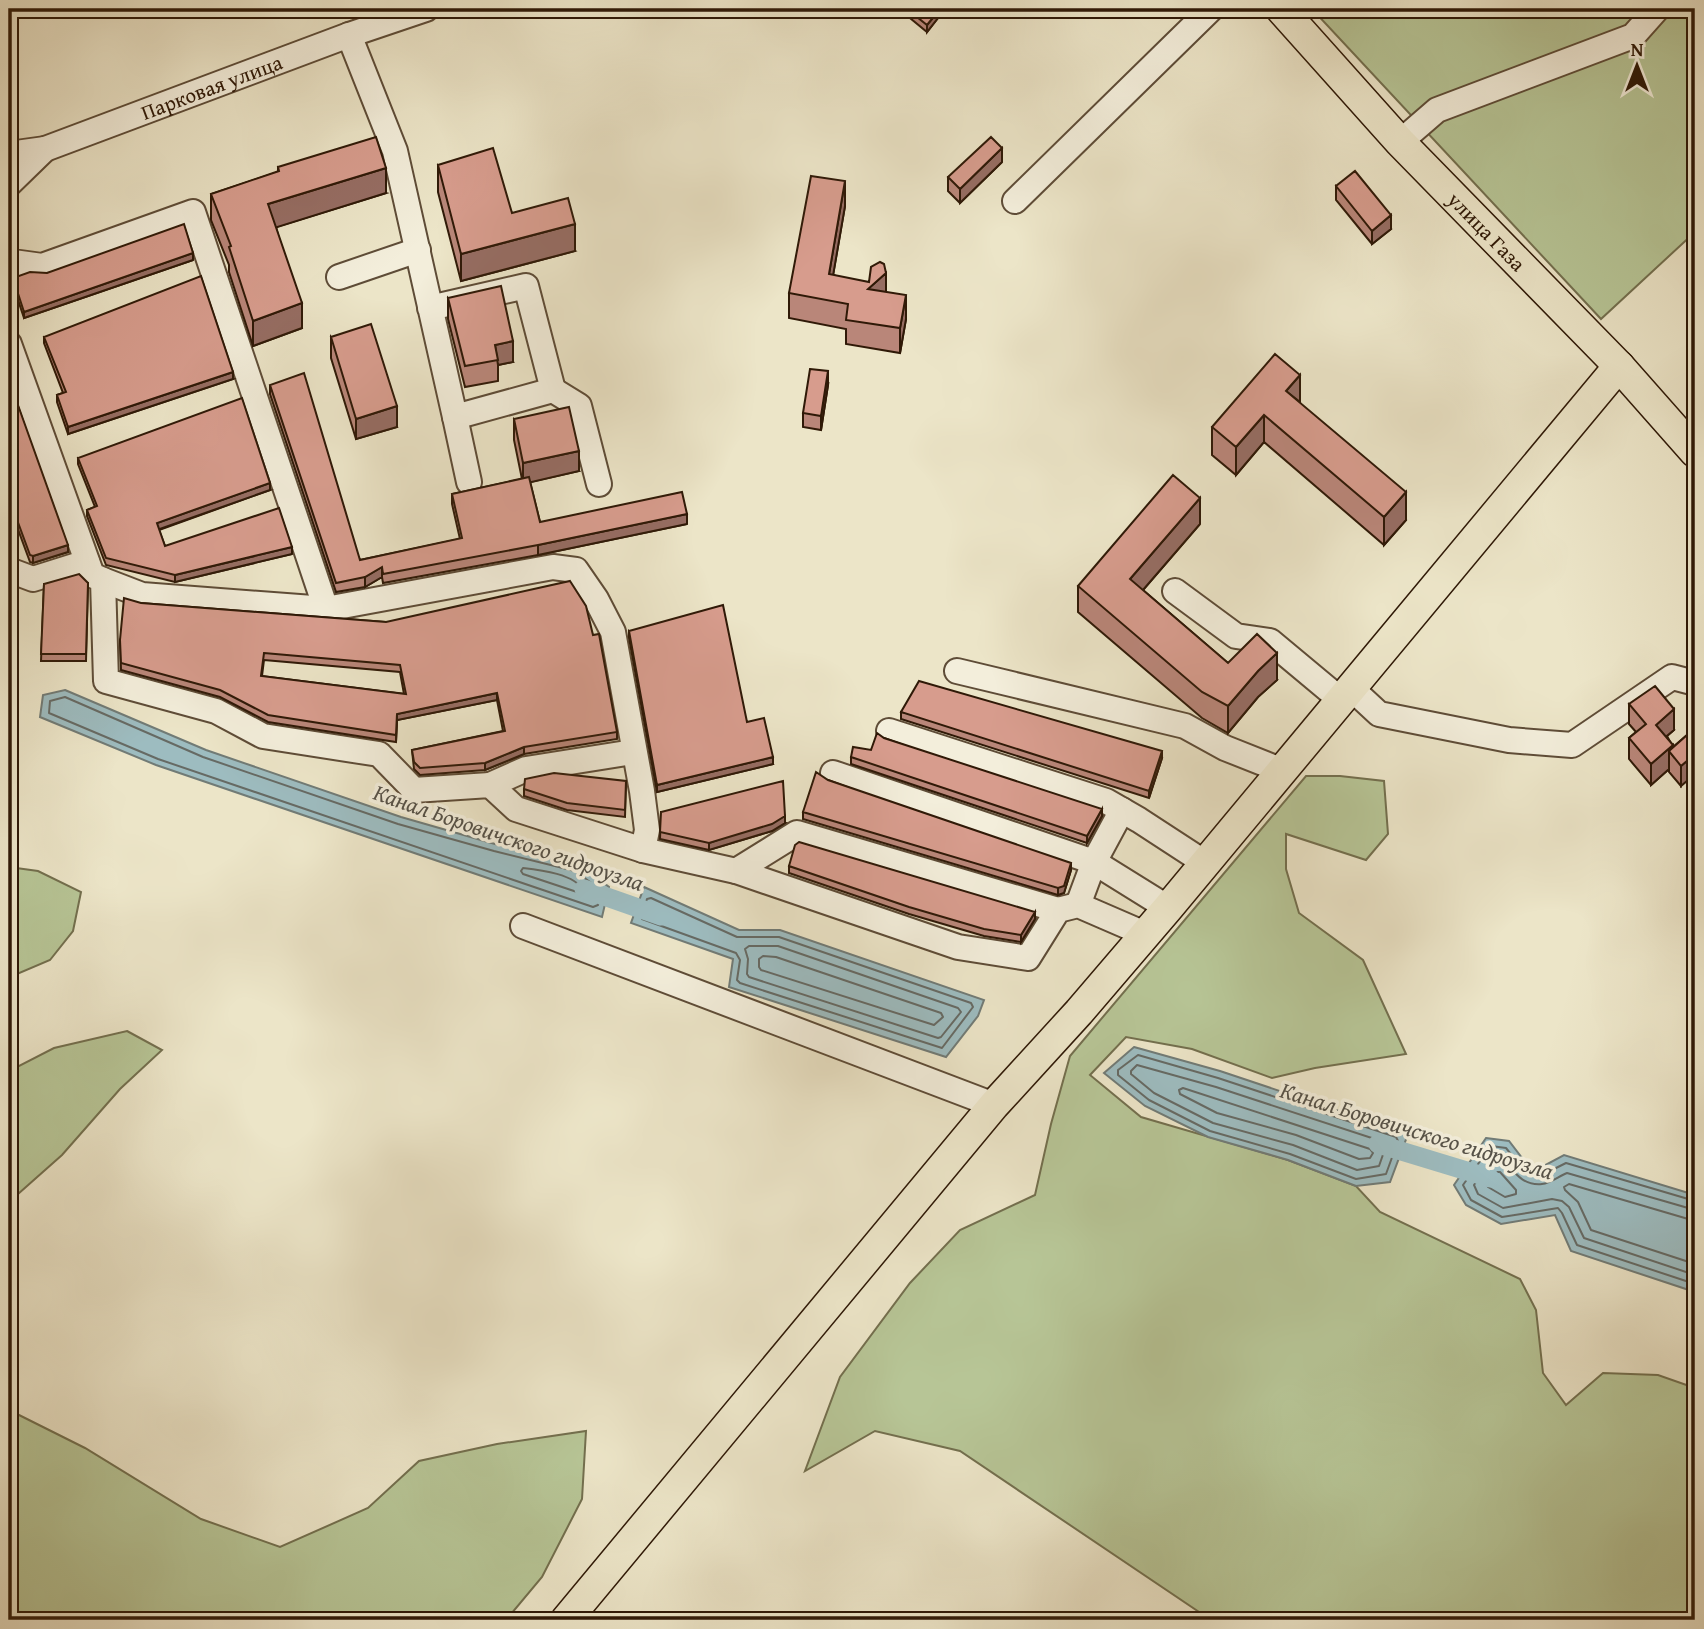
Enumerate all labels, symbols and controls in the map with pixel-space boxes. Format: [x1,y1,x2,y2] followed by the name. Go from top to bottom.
[1602,32,1672,102] north arrow
[1631,35,1644,63] text: N
[136,46,287,127] street label: Парковая улица
[1440,184,1533,278] street label: улица Газа
[370,775,649,899] water label: Канал Боровичского гидроузла
[1277,1073,1558,1187] water label: Канал Боровичского гидроузла

